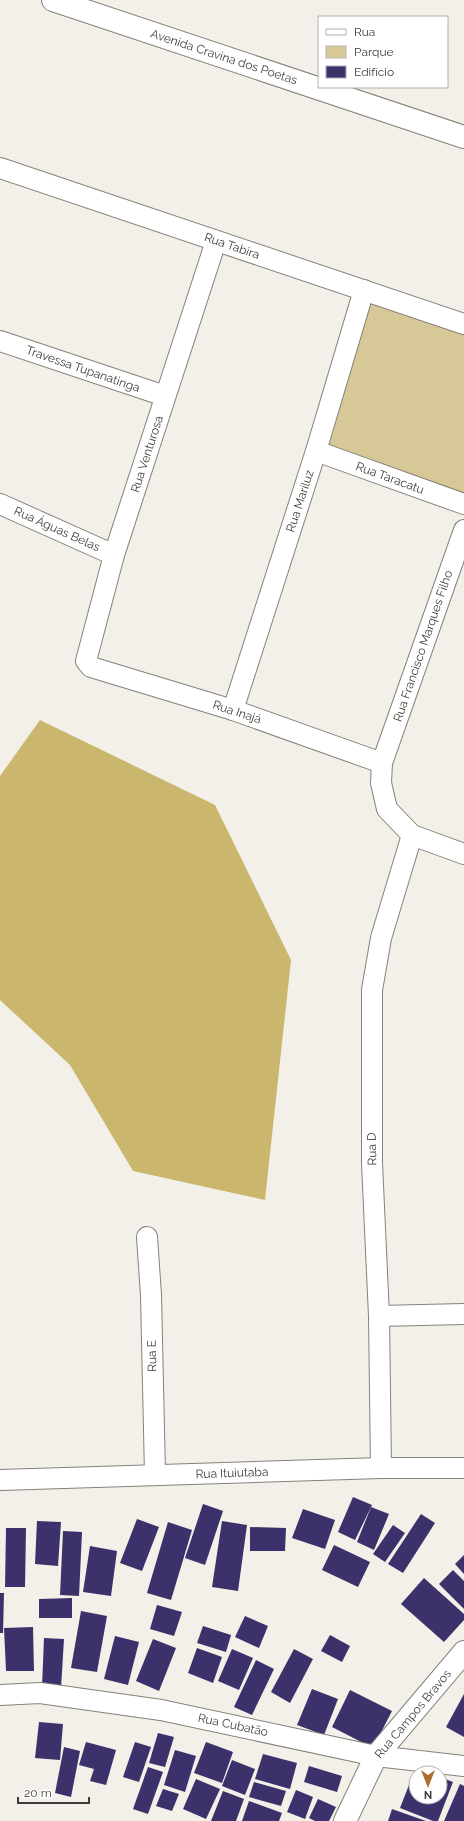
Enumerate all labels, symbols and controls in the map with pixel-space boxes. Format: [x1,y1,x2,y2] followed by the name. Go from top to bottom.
[318,16,448,88] legend
[354,25,375,39] text: Rua
[149,27,299,87] street label: Avenida Cravina dos Poetas
[354,45,394,59] text: Parque
[354,65,394,79] text: Edifício
[203,230,261,262] street label: Rua Tabira
[24,343,142,395] street label: Travessa Tupanatinga
[128,414,166,494] street label: Rua Venturosa
[354,459,426,497] street label: Rua Taracatu
[283,468,317,534] street label: Rua Mariluz
[12,504,102,554] street label: Rua Águas Belas
[390,569,456,723] street label: Rua Francisco Marques Filho
[211,698,263,726] street label: Rua Inajá
[365,1132,379,1166] street label: Rua D
[145,1340,159,1372] street label: Rua E
[195,1465,269,1481] street label: Rua Ituiutaba
[372,1667,454,1761] street label: Rua Campos Bravos
[197,1711,269,1739] street label: Rua Cubatão
[408,1765,448,1805] north arrow
[18,1779,89,1805] scale bar
[24,1786,52,1800] text: 20 m
[424,1788,432,1801] text: N

